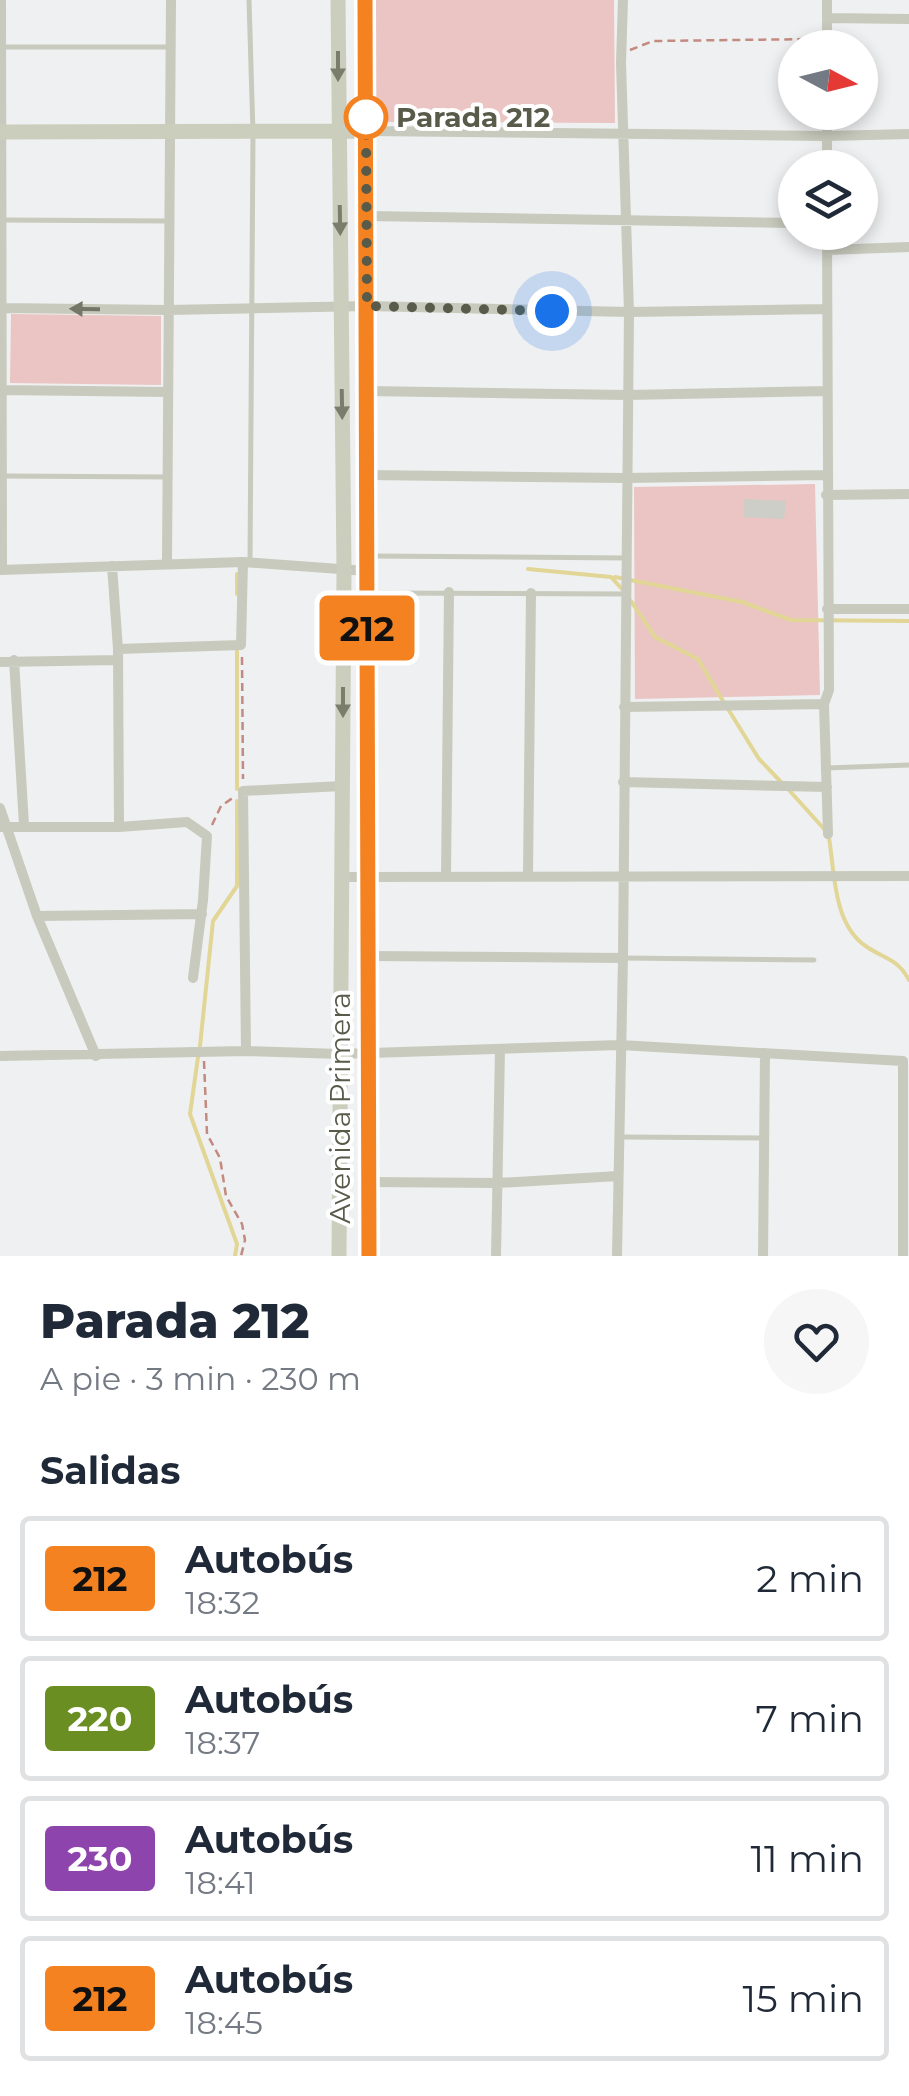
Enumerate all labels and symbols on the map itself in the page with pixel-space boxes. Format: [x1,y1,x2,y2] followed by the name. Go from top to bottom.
[778,30,878,130] north arrow
[330,51,346,83] one-way arrow
[345,96,387,138] marker: Parada 212
[396,100,550,134] place label: Parada 212
[332,204,348,236] one-way arrow
[527,286,577,336] your location
[68,301,100,317] one-way arrow
[334,388,350,420] one-way arrow
[310,596,424,660] line badge: 212
[335,687,351,719] one-way arrow
[323,992,357,1224] street label: Avenida Primera

